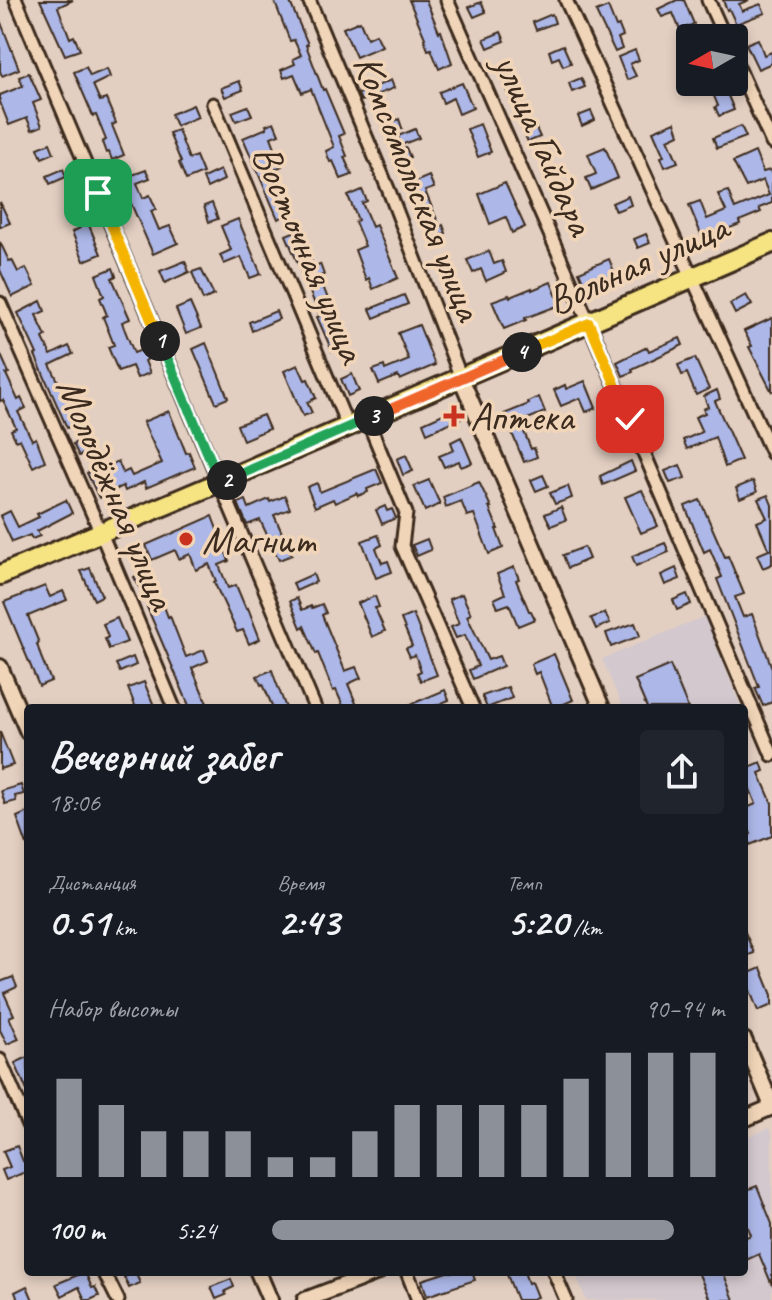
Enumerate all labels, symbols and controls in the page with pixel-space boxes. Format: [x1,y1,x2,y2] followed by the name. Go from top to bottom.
[676,24,748,96] north arrow
[676,24,748,96] map controls
[481,44,607,245] street label: улица Гайдара
[342,47,495,330] street label: Комсомольская улица
[241,137,378,372] street label: Восточная улица
[64,159,132,227] pin
[76,171,120,215] icon: arrive
[539,200,739,326] street label: Вольная улица
[140,321,180,361] pin: 1
[155,327,165,355] text: 1
[502,332,542,372] pin: 4
[517,338,527,366] text: 4
[45,370,188,619] street label: Молодёжная улица
[596,385,664,453] pin
[470,392,576,442] place label: Аптека
[354,396,394,436] pin: 3
[608,397,652,441] icon: check
[369,402,379,430] text: 3
[445,407,463,425] marker: Аптека
[207,460,247,500] pin: 2
[222,466,232,494] text: 2
[202,515,317,565] place label: Магнит
[177,530,195,548] marker: Магнит
[48,728,278,783] text: Вечерний забег
[640,730,724,814] button: share
[48,786,100,819] text: 18:06
[48,869,136,897] text: Дистанция
[277,869,324,897] text: Время
[507,869,542,897] text: Темп
[48,897,109,947] text: 0.51
[277,897,339,947] text: 2:43
[507,897,568,947] text: 5:20
[109,914,136,942] text: km
[568,914,602,942] text: /km
[48,992,177,1025] text: Набор высоты
[645,992,724,1025] text: 90–94 m
[48,1214,104,1247] text: 100 m
[176,1214,216,1247] text: 5:24

